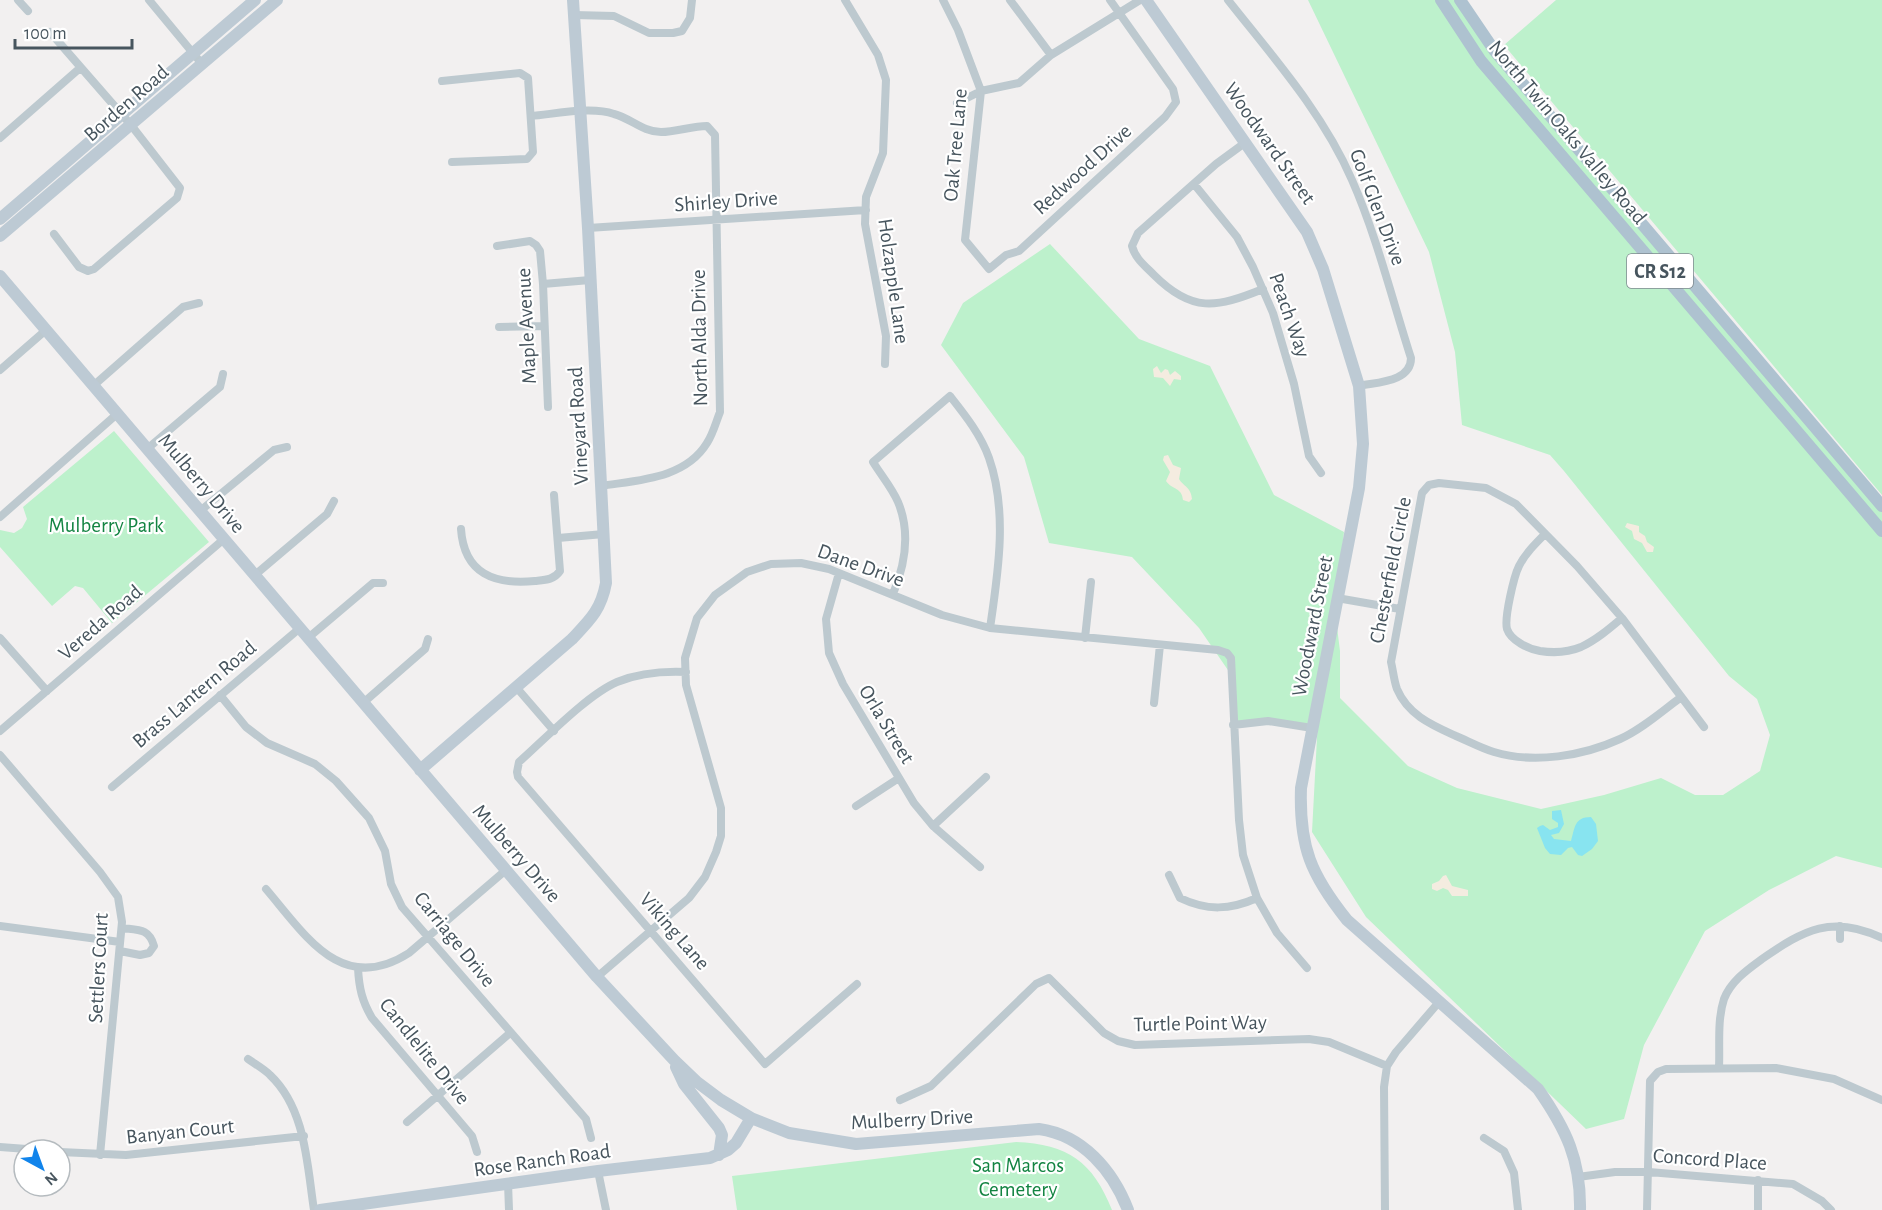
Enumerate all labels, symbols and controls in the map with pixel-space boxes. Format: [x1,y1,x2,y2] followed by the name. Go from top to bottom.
[15,12,132,50] scale bar
[24,25,67,43] text: 100 m
[1485,36,1651,228] street label: North Twin Oaks Valley Road
[80,61,173,146] street label: Borden Road
[1220,79,1319,208] street label: Woodward Street
[940,88,971,202] street label: Oak Tree Lane
[1029,120,1135,219] street label: Redwood Drive
[1346,146,1409,268] street label: Golf Glen Drive
[674,187,778,216] street label: Shirley Drive
[874,217,913,345] street label: Holzapple Lane
[1627,254,1693,288] road number: CR S12
[513,267,540,385] street label: Maple Avenue
[688,269,711,407] street label: North Alda Drive
[1265,270,1314,360] street label: Peach Way
[565,366,592,486] street label: Vineyard Road
[154,430,249,537] street label: Mulberry Drive
[1366,495,1415,645] street label: Chesterfield Circle
[48,515,164,536] park label: Mulberry Park
[815,540,907,591] street label: Dane Drive
[1289,554,1337,698] street label: Woodward Street
[55,581,146,664] street label: Vereda Road
[128,637,260,752] street label: Brass Lantern Road
[855,681,918,768] street label: Orla Street
[469,800,565,906] street label: Mulberry Drive
[410,888,499,991] street label: Carriage Drive
[636,889,714,974] street label: Viking Lane
[85,912,112,1024] street label: Settlers Court
[375,994,474,1109] street label: Candlelite Drive
[1133,1012,1267,1035] street label: Turtle Point Way
[850,1106,974,1133] street label: Mulberry Drive
[125,1115,235,1148] street label: Banyan Court
[12,1138,72,1198] north arrow
[472,1140,612,1180] street label: Rose Ranch Road
[1652,1145,1768,1174] street label: Concord Place
[972,1155,1064,1200] park label: San Marcos Cemetery
[42,1169,61,1188] text: N

